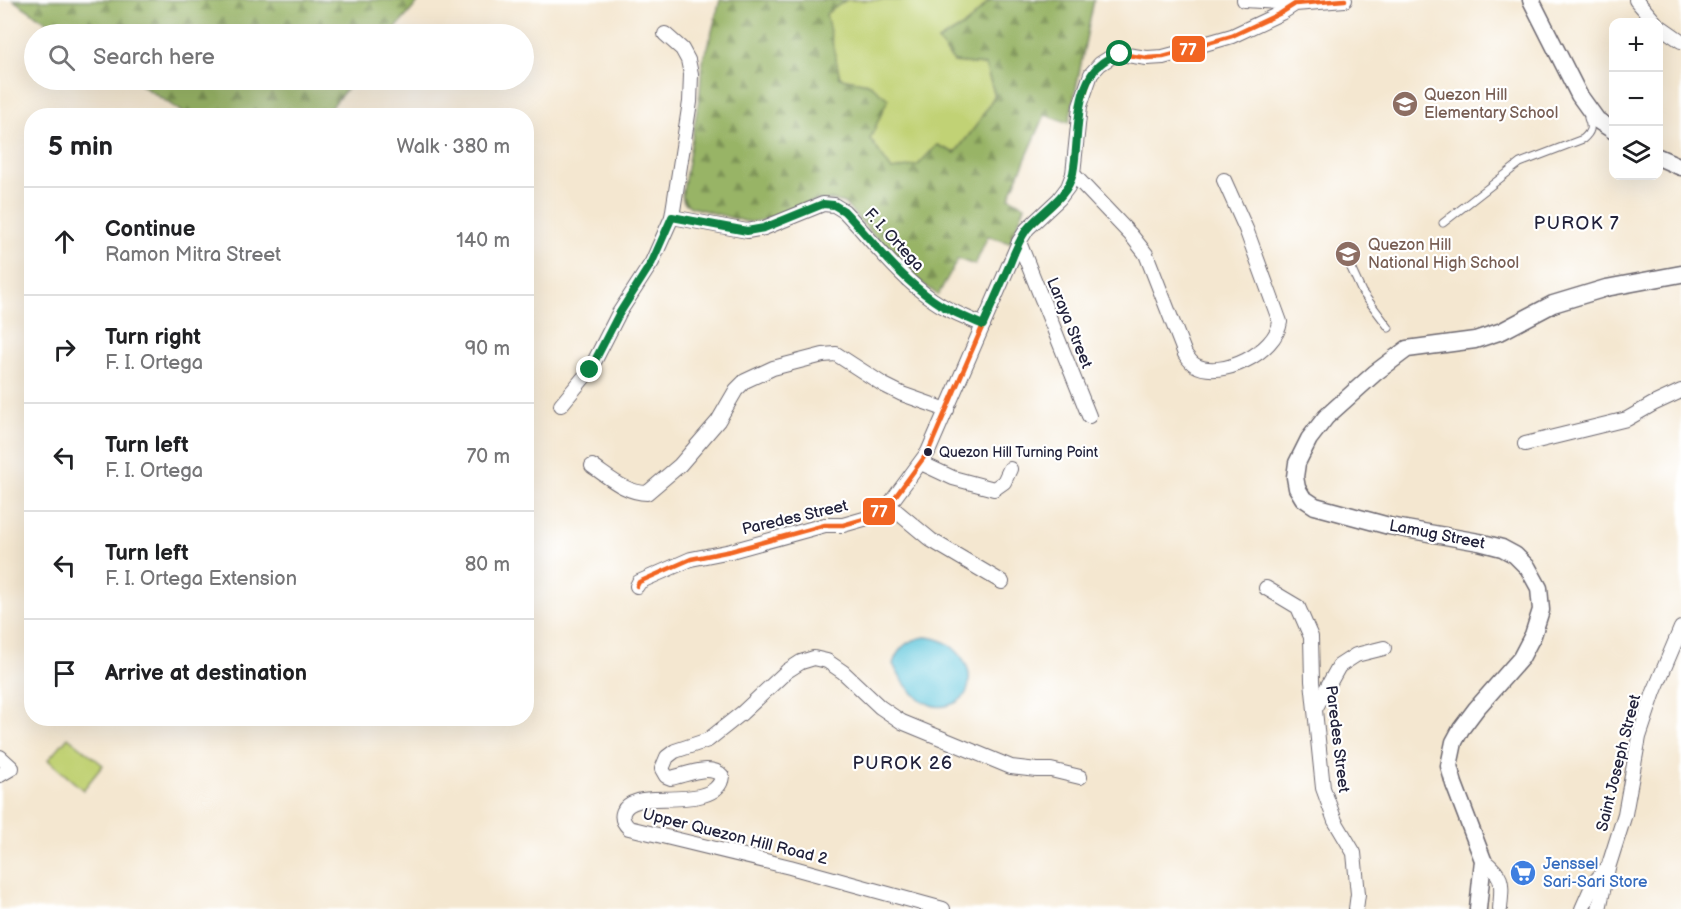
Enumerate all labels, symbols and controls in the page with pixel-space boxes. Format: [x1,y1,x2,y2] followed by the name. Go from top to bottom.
[1609,18,1663,180] map controls
[1609,18,1663,72] button: +
[24,24,534,90] search box
[1171,35,1206,63] line badge: 77
[1106,40,1132,66] route start
[45,41,78,74] icon: search
[1179,41,1197,60] text: 77
[93,44,215,71] text: Search here
[1609,72,1663,126] button: −
[1424,86,1558,123] place label: Quezon Hill Elementary School
[1390,89,1420,119] school or university icon: Quezon Hill Elementary School
[1609,126,1663,180] button: layers
[48,132,113,163] text: 5 min
[397,135,510,159] text: Walk · 380 m
[860,205,928,275] street label: F. I. Ortega
[1534,213,1620,234] district label: PUROK 7
[105,216,195,243] text: Continue
[48,225,81,258] icon: ahead
[456,229,510,253] text: 140 m
[1368,236,1519,273] place label: Quezon Hill National High School
[1333,239,1363,269] school or university icon: Quezon Hill National High School
[105,243,281,267] text: Ramon Mitra Street
[1042,275,1096,371] street label: Laraya Street
[105,324,201,351] text: Turn right
[48,333,81,366] icon: right
[465,337,510,361] text: 90 m
[105,351,203,375] text: F. I. Ortega
[576,356,602,382] route end
[105,432,189,459] text: Turn left
[48,441,81,474] icon: left
[939,444,1099,461] place label: Quezon Hill Turning Point
[466,445,510,469] text: 70 m
[922,446,934,458] marker: Quezon Hill Turning Point
[105,459,203,483] text: F. I. Ortega
[740,497,850,539] street label: Paredes Street
[862,497,896,526] line badge: 77
[870,503,888,522] text: 77
[1388,516,1487,554] street label: Lamug Street
[105,540,189,567] text: Turn left
[48,549,81,582] icon: left
[465,553,510,577] text: 80 m
[105,567,297,591] text: F. I. Ortega Extension
[48,657,81,690] icon: arrive
[105,660,307,687] text: Arrive at destination
[1321,684,1353,794] street label: Paredes Street
[1593,692,1645,833] street label: Saint Joseph Street
[852,753,954,774] district label: PUROK 26
[641,805,830,869] street label: Upper Quezon Hill Road 2
[1543,855,1648,892] place label: Jenssel Sari-Sari Store
[1508,858,1538,888] supermarket icon: Jenssel Sari-Sari Store

